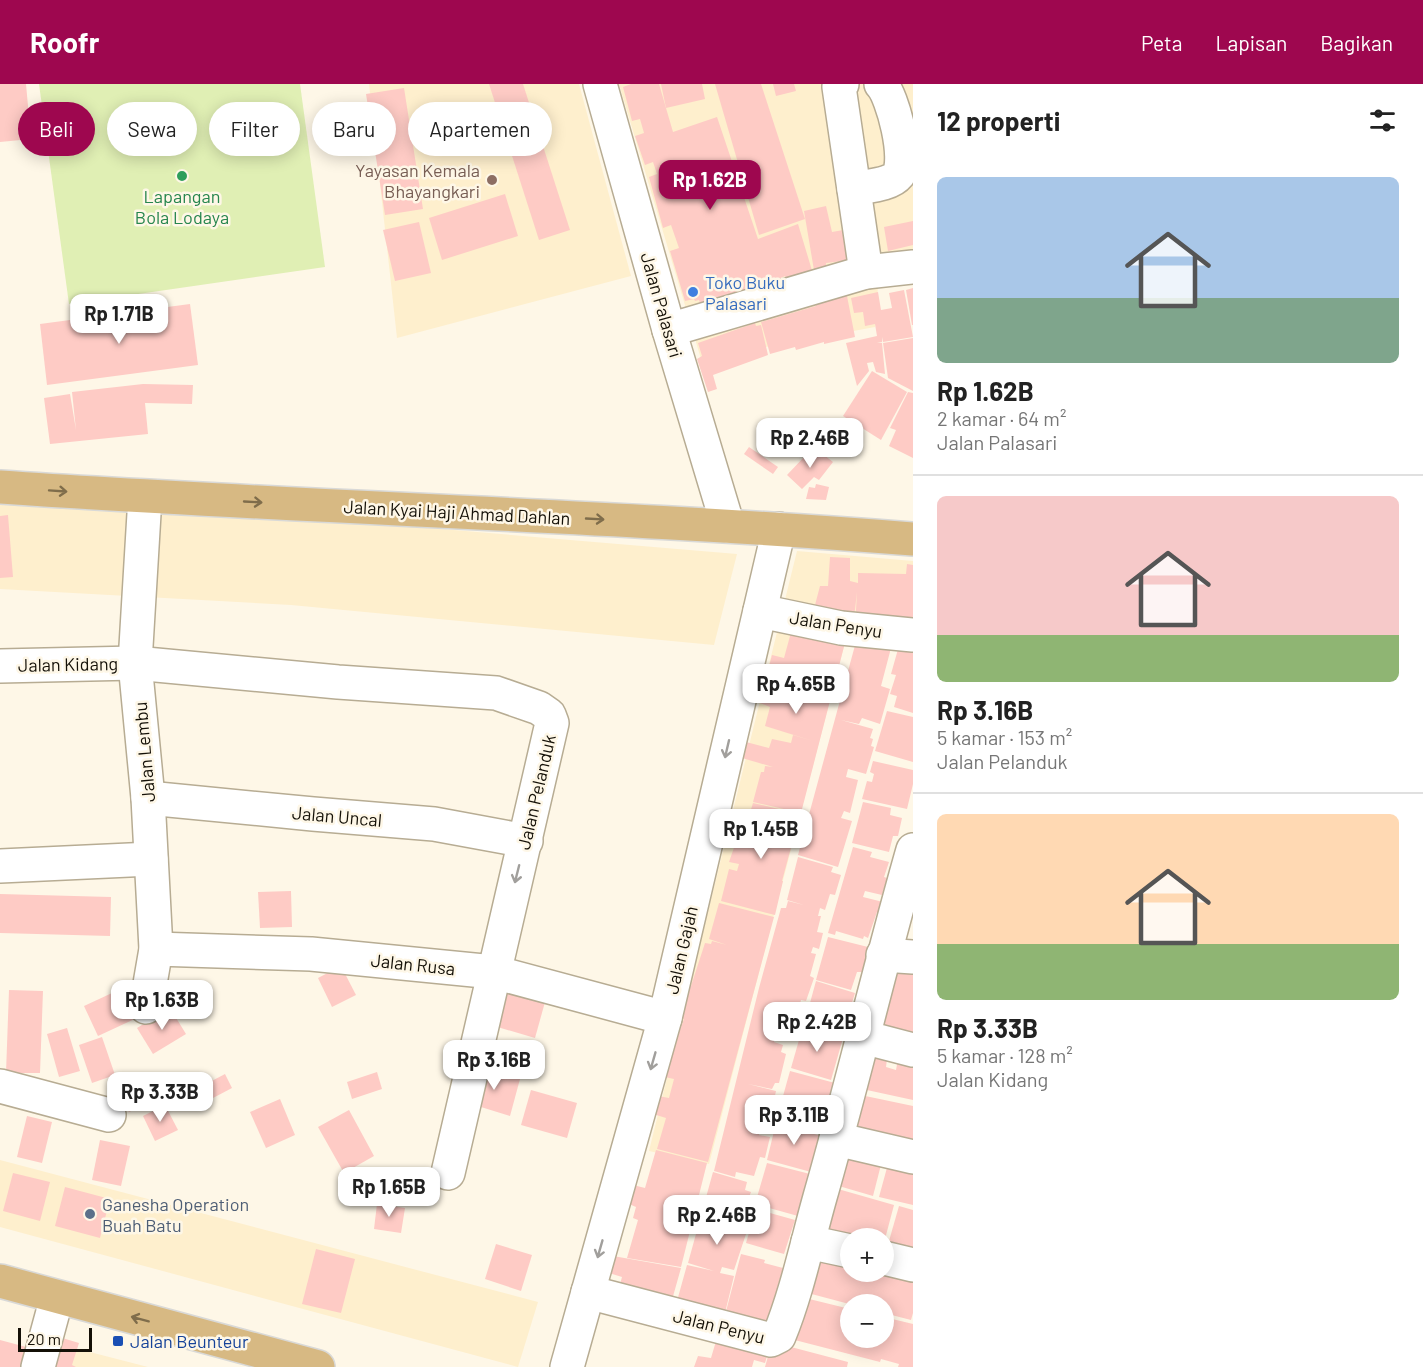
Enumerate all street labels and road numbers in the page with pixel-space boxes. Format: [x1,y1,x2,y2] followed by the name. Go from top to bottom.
[636,250,688,360] street label: Jalan Palasari
[343,495,571,529] street label: Jalan Kyai Haji Ahmad Dahlan
[788,606,884,642] street label: Jalan Penyu
[18,652,118,676] street label: Jalan Kidang
[129,701,159,803] street label: Jalan Lembu
[512,732,560,852] street label: Jalan Pelanduk
[291,801,383,831] street label: Jalan Uncal
[660,904,702,996] street label: Jalan Gajah
[370,949,456,979] street label: Jalan Rusa
[671,1304,767,1348] street label: Jalan Penyu

